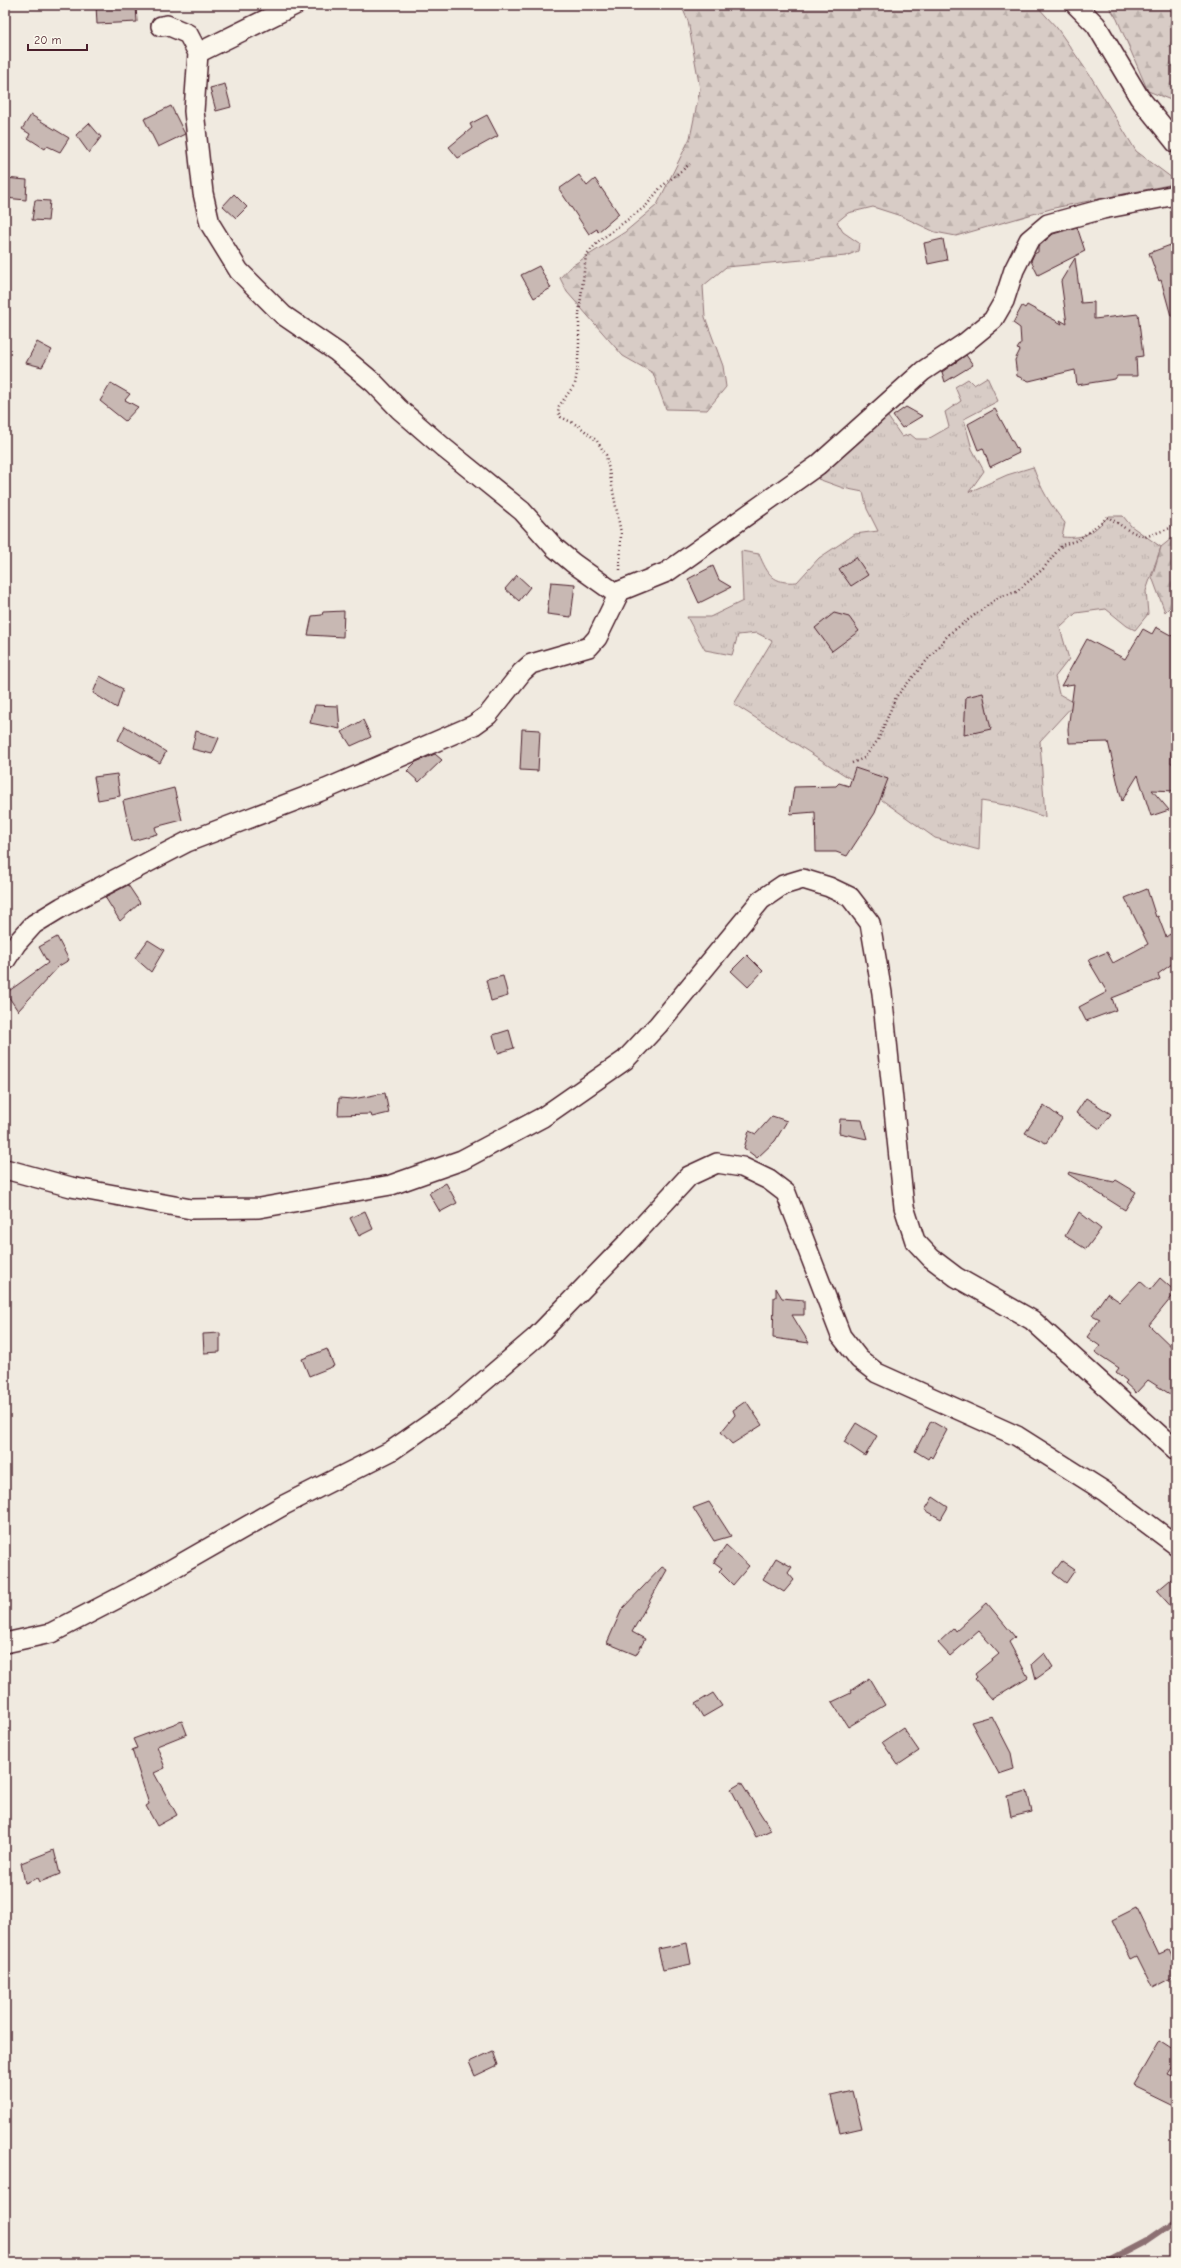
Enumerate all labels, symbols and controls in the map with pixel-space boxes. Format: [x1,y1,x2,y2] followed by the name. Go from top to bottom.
[28,26,87,52] scale bar
[34,33,62,47] text: 20 m

